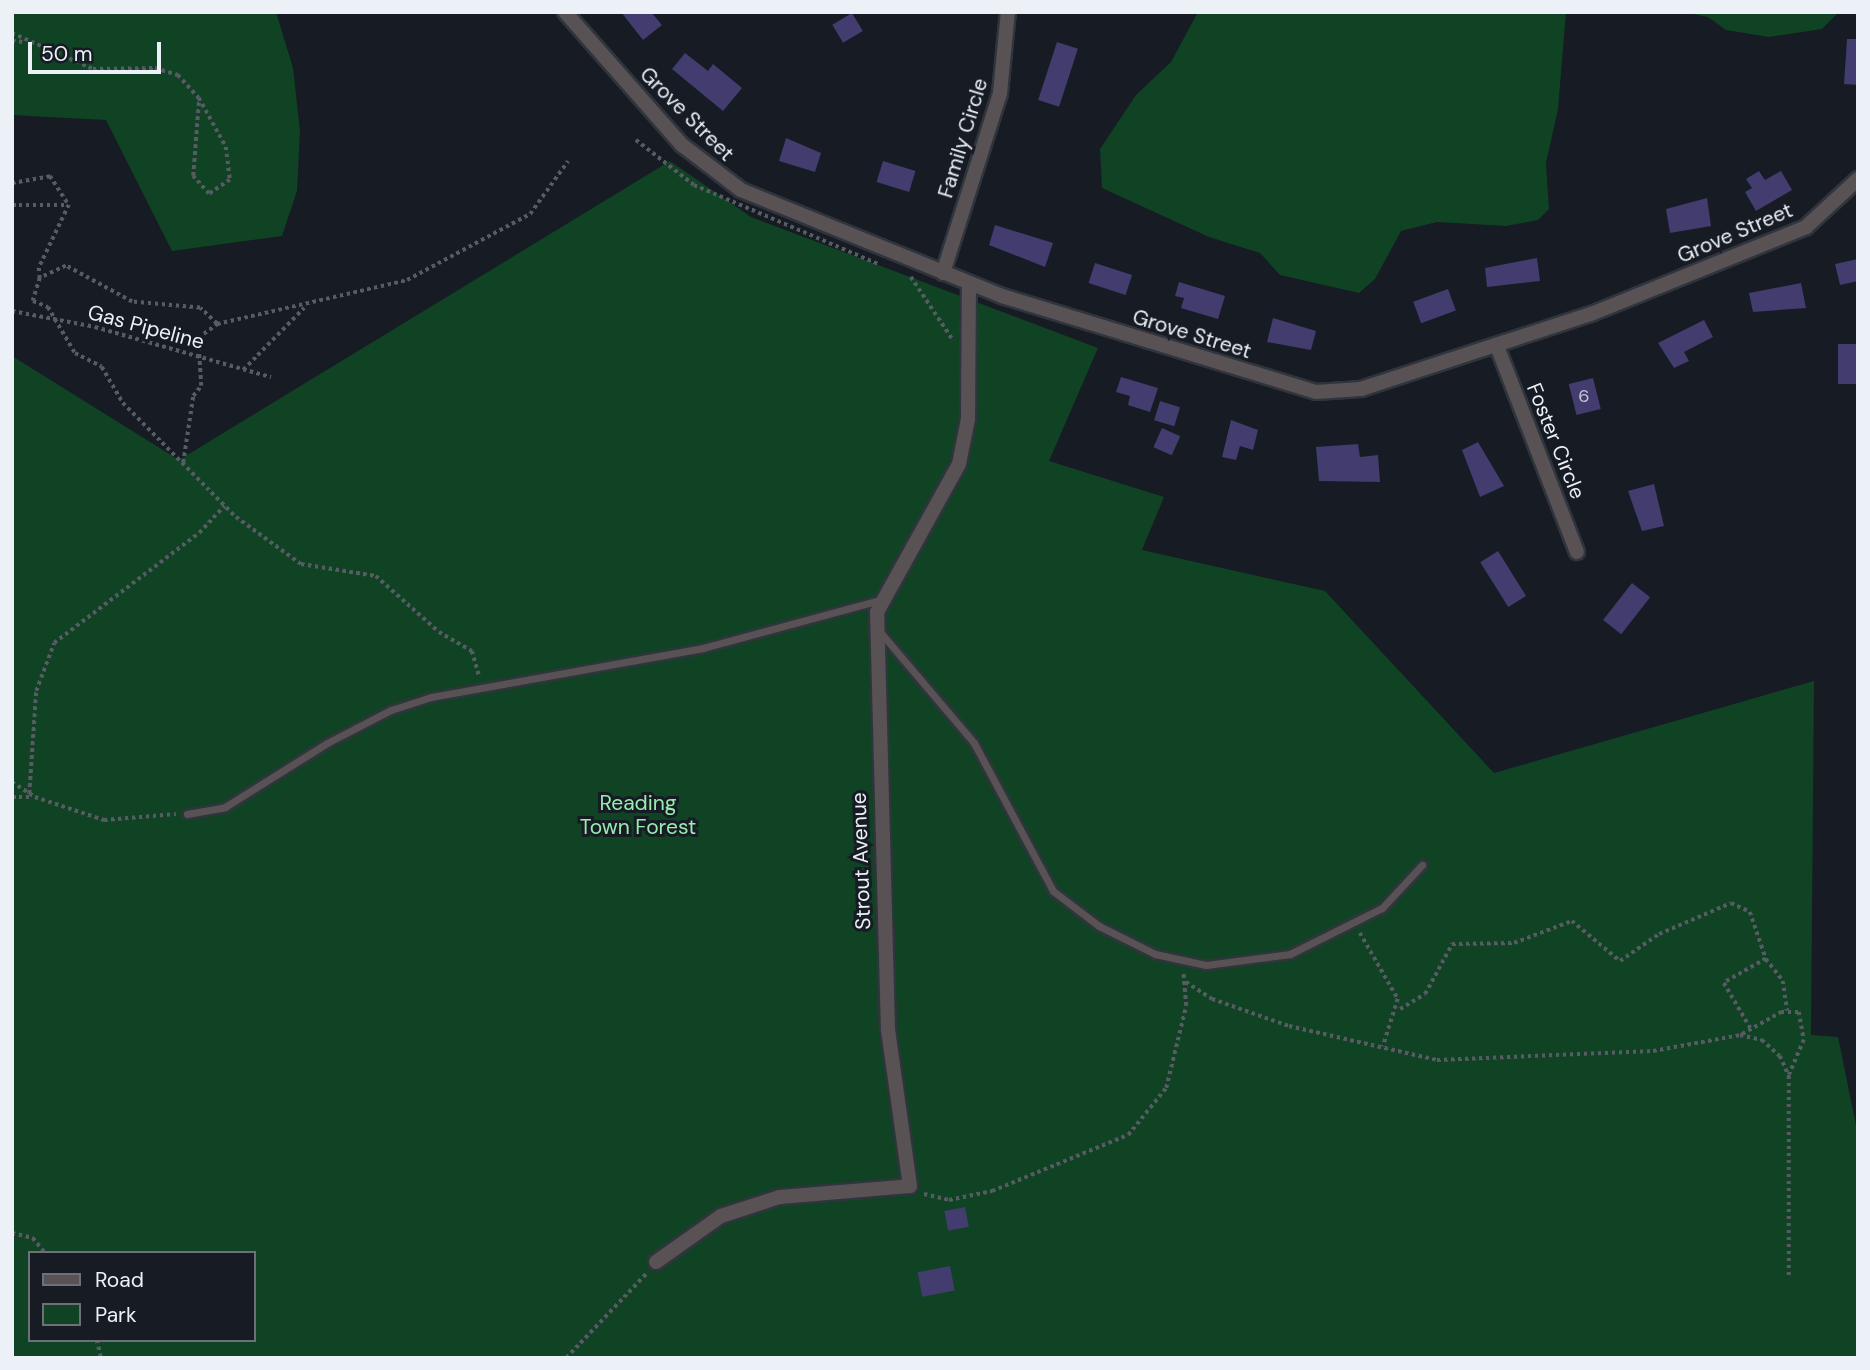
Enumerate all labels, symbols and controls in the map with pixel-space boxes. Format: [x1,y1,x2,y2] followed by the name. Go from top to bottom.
[32,28,164,72] scale bar
[41,40,92,68] text: 50 m
[635,62,739,166] street label: Grove Street
[933,75,993,201] street label: Family Circle
[1674,197,1796,269] street label: Grove Street
[85,299,207,355] street label: Gas Pipeline
[1130,304,1254,364] street label: Grove Street
[1521,379,1591,503] street label: Foster Circle
[1578,385,1590,407] house number: 6
[580,790,696,840] park label: Reading Town Forest
[846,792,876,930] street label: Strout Avenue
[28,1251,256,1342] legend
[95,1266,144,1294] text: Road
[95,1301,136,1329] text: Park

